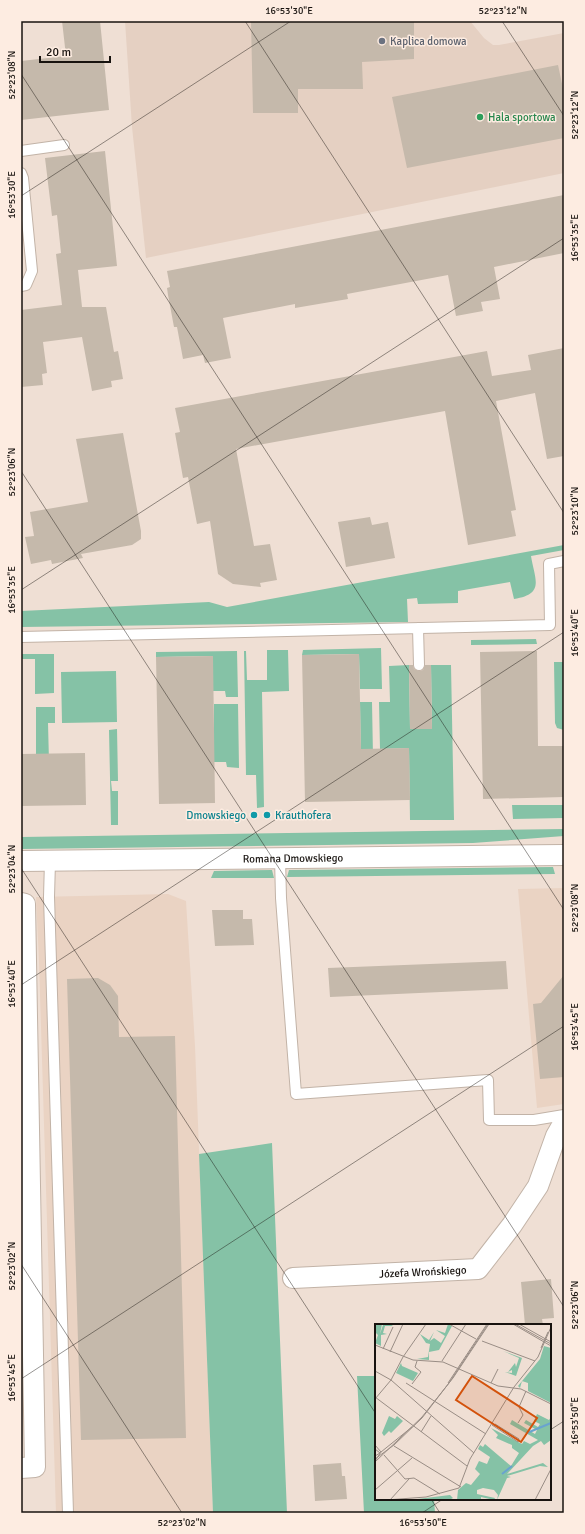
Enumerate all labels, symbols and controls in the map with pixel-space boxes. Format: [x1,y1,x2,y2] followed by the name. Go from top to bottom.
[265,5,313,17] text: 16°53'30"E
[479,5,527,17] text: 52°23'12"N
[390,35,467,48] place label: Kaplica domowa
[377,36,387,46] marker: Kaplica domowa
[40,38,110,64] scale bar
[46,45,71,60] text: 20 m
[6,51,18,99] text: 52°23'08"N
[569,91,581,139] text: 52°23'12"N
[488,111,556,124] place label: Hala sportowa
[475,112,485,122] marker: Hala sportowa
[6,171,18,219] text: 16°53'30"E
[569,214,581,262] text: 16°53'35"E
[6,448,18,496] text: 52°23'06"N
[569,487,581,535] text: 52°23'10"N
[6,566,18,614] text: 16°53'35"E
[569,609,581,657] text: 16°53'40"E
[186,809,246,822] place label: Dmowskiego
[275,809,332,822] place label: Krauthofera
[249,810,259,820] marker: Dmowskiego
[262,810,272,820] marker: Krauthofera
[6,845,18,893] text: 52°23'04"N
[243,851,344,866] street label: Romana Dmowskiego
[569,884,581,932] text: 52°23'08"N
[6,960,18,1008] text: 16°53'40"E
[569,1003,581,1051] text: 16°53'45"E
[6,1242,18,1290] text: 52°23'02"N
[379,1264,467,1281] street label: Józefa Wrońskiego
[569,1281,581,1329] text: 52°23'06"N
[375,1324,551,1500] inset map
[6,1354,18,1402] text: 16°53'45"E
[569,1397,581,1445] text: 16°53'50"E
[158,1517,206,1529] text: 52°23'02"N
[399,1517,447,1529] text: 16°53'50"E

